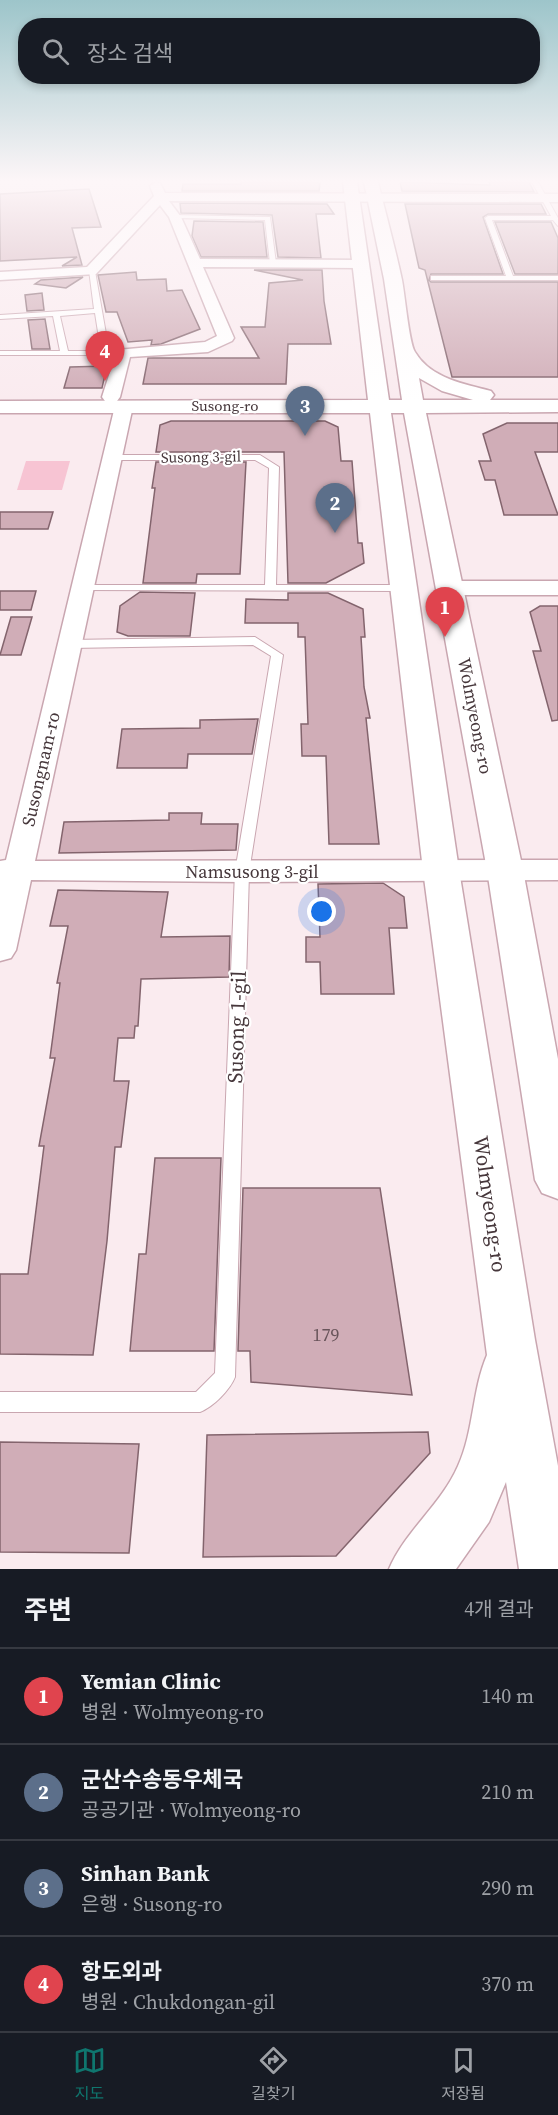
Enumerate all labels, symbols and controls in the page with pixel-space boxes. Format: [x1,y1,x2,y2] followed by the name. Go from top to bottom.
[18,18,540,84] search box
[39,35,72,68] icon: search
[87,38,173,68] text: 장소 검색
[86,332,124,381] pin: 4
[286,386,324,436] pin: 3
[192,395,259,416] street label: Susong-ro
[161,445,242,468] street label: Susong 3-gil
[316,484,354,533] pin: 2
[426,588,464,637] pin: 1
[452,656,499,776] street label: Wolmyeong-ro
[15,709,66,829] street label: Susongnam-ro
[185,859,319,884] street label: Namsusong 3-gil
[307,897,336,926] your location
[220,970,253,1084] street label: Susong 1-gil
[467,1134,514,1274] street label: Wolmyeong-ro
[313,1322,340,1347] house number: 179
[24,1592,72,1628] text: 주변
[464,1595,534,1623] text: 4개 결과
[81,1666,221,1696] text: Yemian Clinic
[38,1682,49,1710] text: 1
[481,1682,534,1710] text: 140 m
[81,1698,264,1726] text: 병원 · Wolmyeong-ro
[81,1764,243,1794] text: 군산수송동우체국
[38,1778,49,1806] text: 2
[481,1778,534,1806] text: 210 m
[81,1796,301,1824] text: 공공기관 · Wolmyeong-ro
[81,1858,209,1888] text: Sinhan Bank
[38,1874,49,1902] text: 3
[481,1874,534,1902] text: 290 m
[81,1890,222,1918] text: 은행 · Susong-ro
[81,1956,162,1986] text: 항도외과
[38,1970,49,1998] text: 4
[481,1970,534,1998] text: 370 m
[81,1988,275,2016] text: 병원 · Chukdongan-gil
[73,2044,106,2104] tab: 지도
[251,2044,295,2104] tab: 길찾기
[441,2044,485,2104] tab: 저장됨

